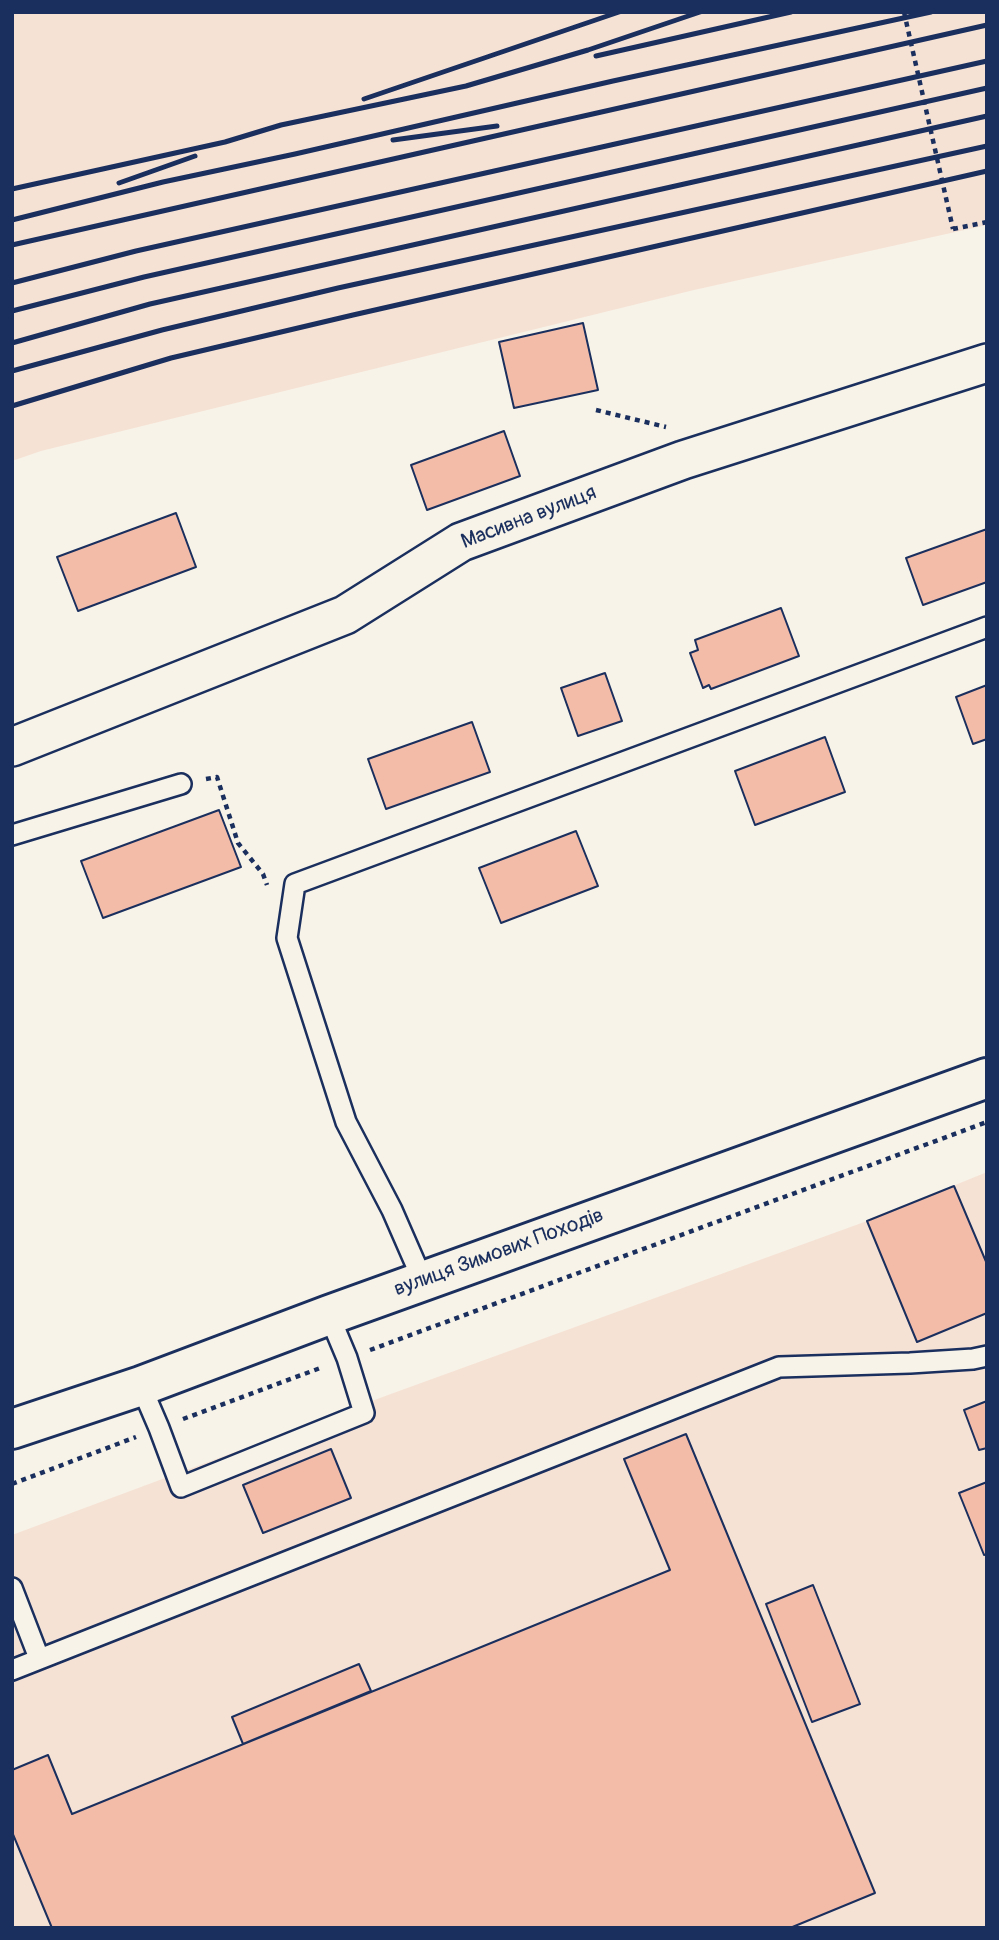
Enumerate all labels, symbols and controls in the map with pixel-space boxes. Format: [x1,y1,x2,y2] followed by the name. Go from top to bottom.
[458,481,600,555] street label: Масивна вулиця
[391,1203,607,1303] street label: вулиця Зимових Походів

